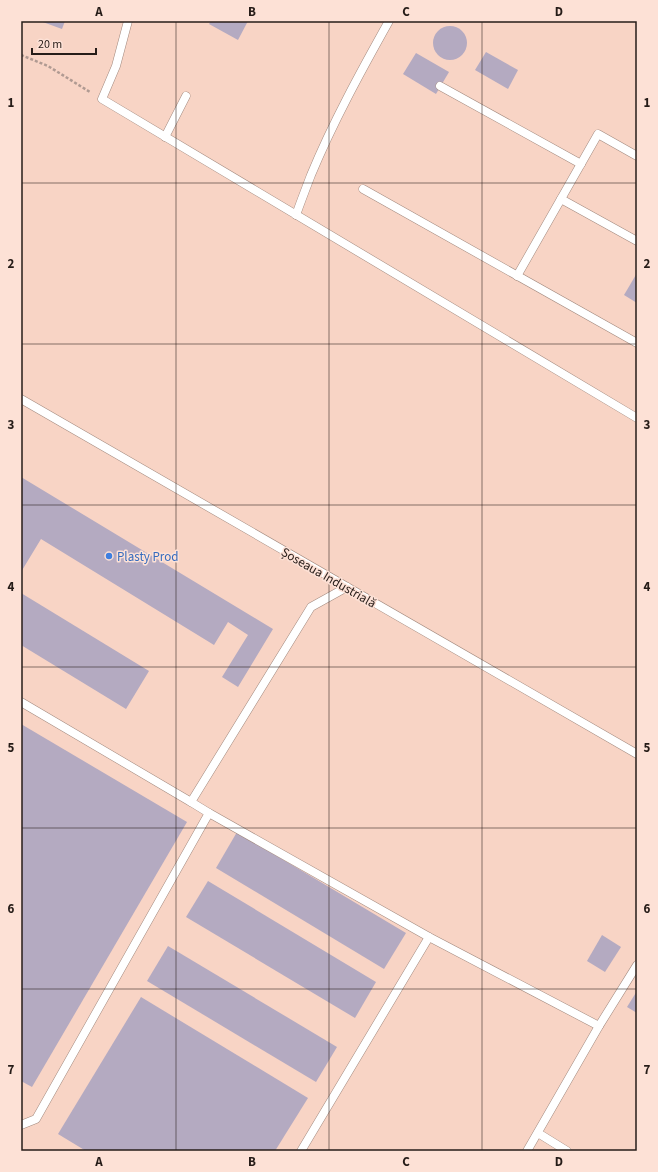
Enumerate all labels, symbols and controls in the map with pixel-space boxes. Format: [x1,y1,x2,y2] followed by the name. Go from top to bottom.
[94,3,103,21] text: A
[248,3,256,21] text: B
[402,3,410,21] text: C
[555,3,563,21] text: D
[32,30,96,56] scale bar
[38,36,62,53] text: 20 m
[8,94,15,112] text: 1
[644,94,651,112] text: 1
[8,255,15,273] text: 2
[644,255,651,273] text: 2
[8,416,15,434] text: 3
[644,416,651,434] text: 3
[278,543,379,612] street label: Șoseaua Industrială
[117,548,178,566] place label: Plasty Prod
[104,551,114,561] marker: Plasty Prod
[8,578,15,596] text: 4
[644,578,651,596] text: 4
[8,739,15,757] text: 5
[644,739,651,757] text: 5
[8,900,15,918] text: 6
[644,900,651,918] text: 6
[8,1061,15,1079] text: 7
[644,1061,651,1079] text: 7
[94,1153,103,1171] text: A
[248,1153,256,1171] text: B
[402,1153,410,1171] text: C
[555,1153,563,1171] text: D

